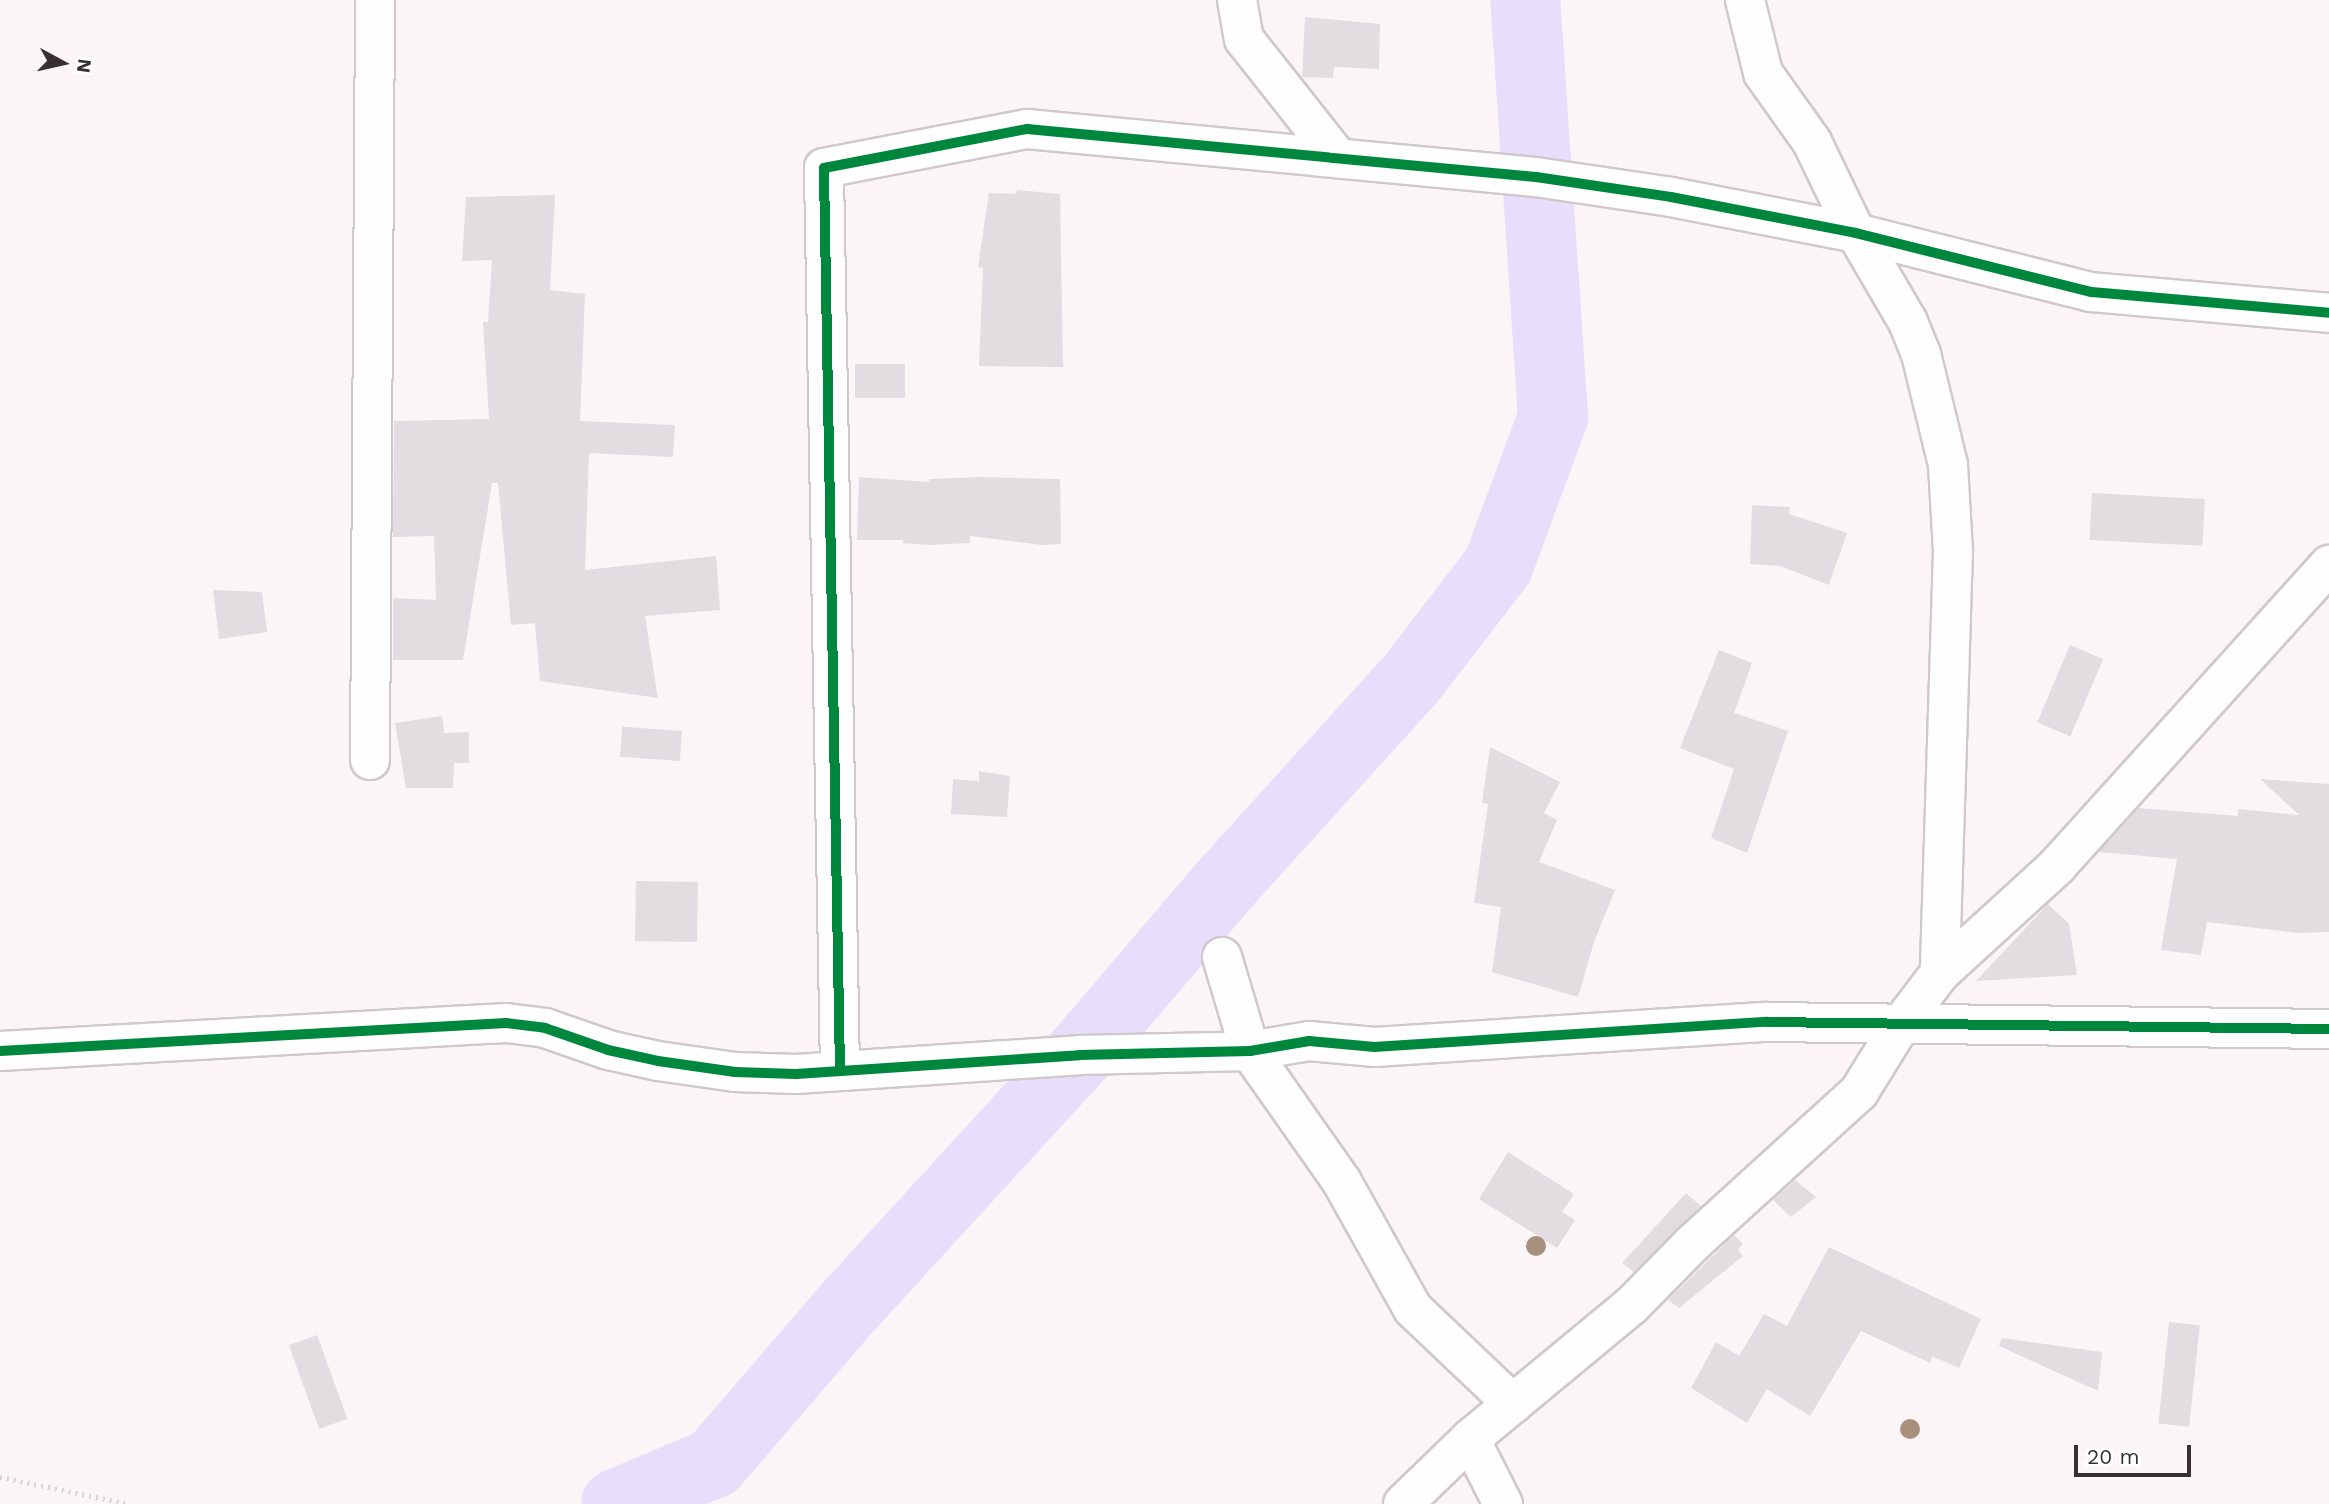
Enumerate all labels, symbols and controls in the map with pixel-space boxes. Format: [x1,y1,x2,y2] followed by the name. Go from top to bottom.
[28,28,98,98] north arrow
[72,57,97,75] text: N
[2077,1430,2194,1474] scale bar
[2087,1444,2139,1469] text: 20 m

